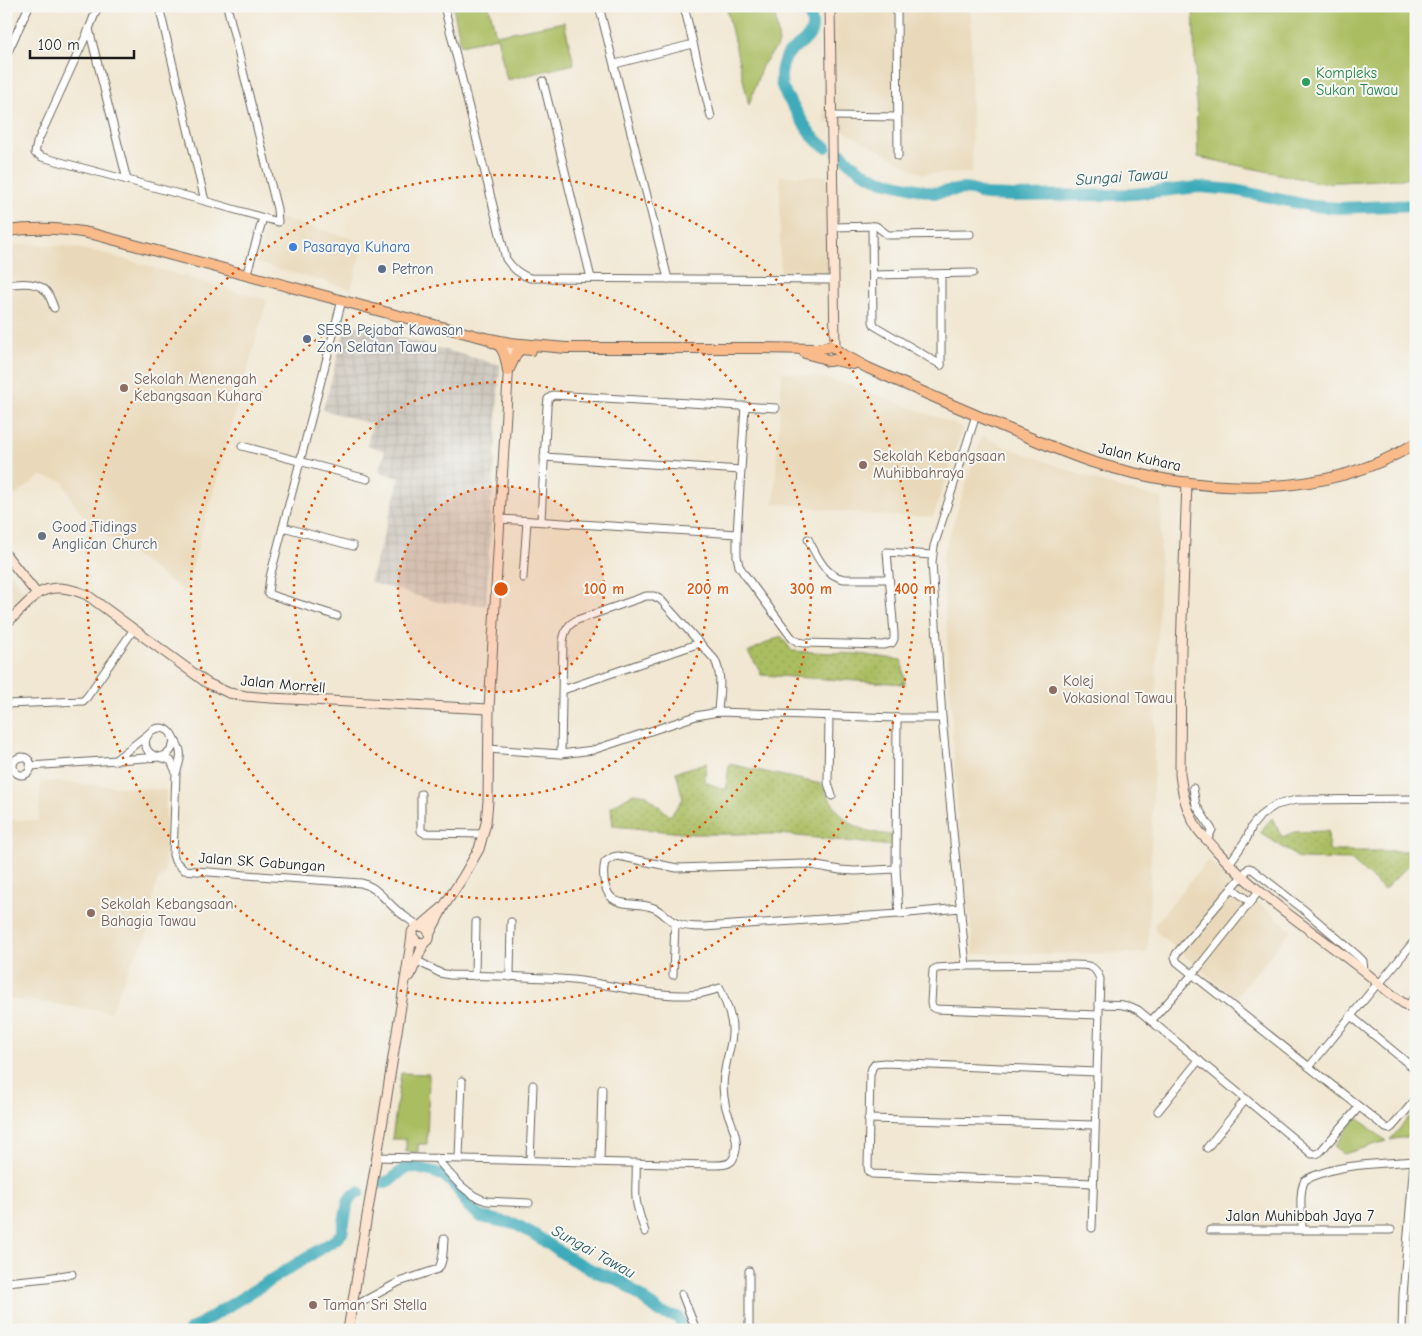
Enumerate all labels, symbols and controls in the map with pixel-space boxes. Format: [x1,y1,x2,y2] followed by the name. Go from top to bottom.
[30,28,134,60] scale bar
[38,36,80,54] text: 100 m
[1316,64,1398,99] place label: Kompleks Sukan Tawau
[1300,76,1312,88] marker: Kompleks Sukan Tawau
[1075,165,1169,189] water label: Sungai Tawau
[303,238,410,256] place label: Pasaraya Kuhara
[287,241,299,253] marker: Pasaraya Kuhara
[392,260,434,278] place label: Petron
[376,263,388,275] marker: Petron
[317,321,463,356] place label: SESB Pejabat Kawasan Zon Selatan Tawau
[301,333,313,345] marker: SESB Pejabat Kawasan Zon Selatan Tawau
[134,370,262,405] place label: Sekolah Menengah Kebangsaan Kuhara
[118,382,130,394] marker: Sekolah Menengah Kebangsaan Kuhara
[1097,439,1183,475] street label: Jalan Kuhara
[873,447,1006,482] place label: Sekolah Kebangsaan Muhibbahraya
[857,459,869,471] marker: Sekolah Kebangsaan Muhibbahraya
[52,518,158,553] place label: Good Tidings Anglican Church
[36,530,48,542] marker: Good Tidings Anglican Church
[492,580,510,598] centre of rings
[584,580,624,598] text: 100 m
[687,580,729,598] text: 200 m
[790,580,832,598] text: 300 m
[894,580,936,598] text: 400 m
[240,671,326,697] street label: Jalan Morrell
[1063,672,1173,707] place label: Kolej Vokasional Tawau
[1047,684,1059,696] marker: Kolej Vokasional Tawau
[198,849,326,875] street label: Jalan SK Gabungan
[101,895,234,930] place label: Sekolah Kebangsaan Bahagia Tawau
[85,907,97,919] marker: Sekolah Kebangsaan Bahagia Tawau
[1226,1207,1374,1225] street label: Jalan Muhibbah Jaya 7
[549,1221,638,1282] water label: Sungai Tawau
[323,1296,427,1314] place label: Taman Sri Stella
[307,1299,319,1311] marker: Taman Sri Stella

